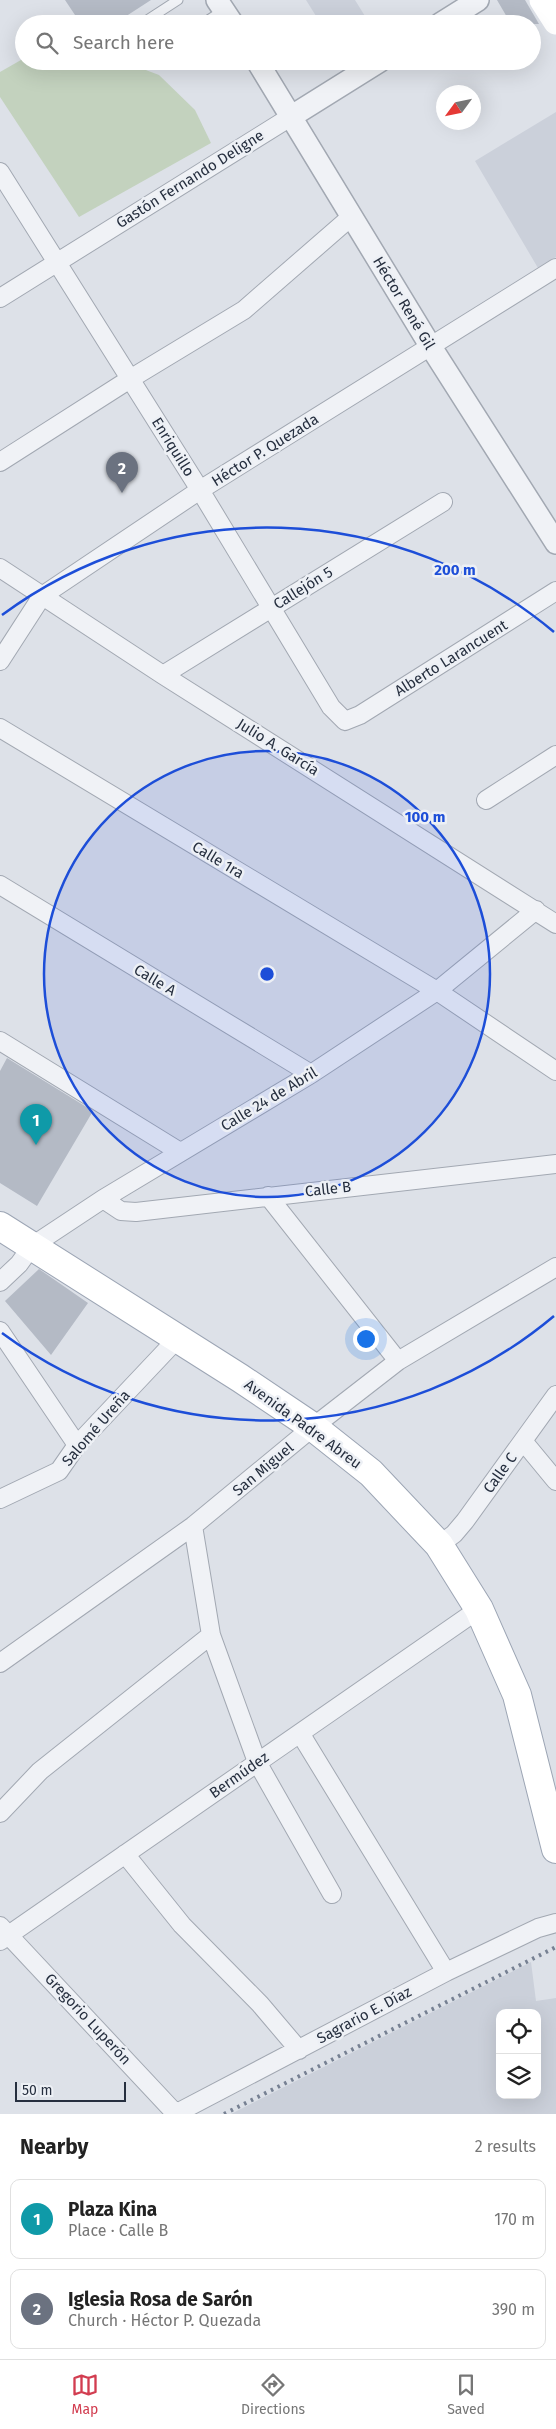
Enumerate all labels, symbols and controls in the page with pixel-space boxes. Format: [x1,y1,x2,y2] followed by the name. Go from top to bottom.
[15,15,541,70] search box
[33,29,61,57] icon: search
[73,31,174,54] text: Search here
[436,85,481,130] north arrow
[113,126,267,232] street label: Gastón Fernando Deligne
[369,253,439,353] street label: Héctor René Gil
[208,410,322,490] street label: Héctor P. Quezada
[148,414,198,480] street label: Enriquillo
[106,452,138,493] pin: 2
[434,561,476,579] text: 200 m
[270,563,336,613] street label: Callejón 5
[391,616,511,700] street label: Alberto Larancuent
[234,715,322,779] street label: Julio A. García
[405,808,445,826] text: 100 m
[189,838,247,882] street label: Calle 1ra
[131,961,180,1000] street label: Calle A
[258,965,276,983] centre of rings
[218,1063,321,1135] street label: Calle 24 de Abril
[20,1104,52,1145] pin: 1
[304,1178,352,1200] street label: Calle B
[353,1326,379,1352] your location
[241,1375,365,1473] street label: Avenida Padre Abreu
[58,1386,134,1470] street label: Salomé Ureña
[229,1438,298,1500] street label: San Miguel
[479,1449,521,1497] street label: Calle C
[206,1748,272,1802] street label: Bermúdez
[41,1970,135,2068] street label: Gregorio Luperón
[314,1982,415,2047] street label: Sagrario E. Díaz
[496,2009,541,2099] map controls
[496,2009,541,2054] button: locate
[496,2054,541,2099] button: layers
[15,2079,126,2102] scale bar
[22,2082,53,2099] text: 50 m
[20,2134,88,2160] text: Nearby
[475,2137,536,2156] text: 2 results
[68,2198,157,2221] text: Plaza Kina
[33,2210,41,2229] text: 1
[494,2210,535,2229] text: 170 m
[68,2221,168,2240] text: Place · Calle B
[68,2288,253,2311] text: Iglesia Rosa de Sarón
[33,2300,41,2319] text: 2
[492,2300,535,2319] text: 390 m
[68,2311,261,2330] text: Church · Héctor P. Quezada
[71,2371,99,2418] tab: Map
[241,2371,305,2418] tab: Directions
[447,2371,485,2418] tab: Saved

